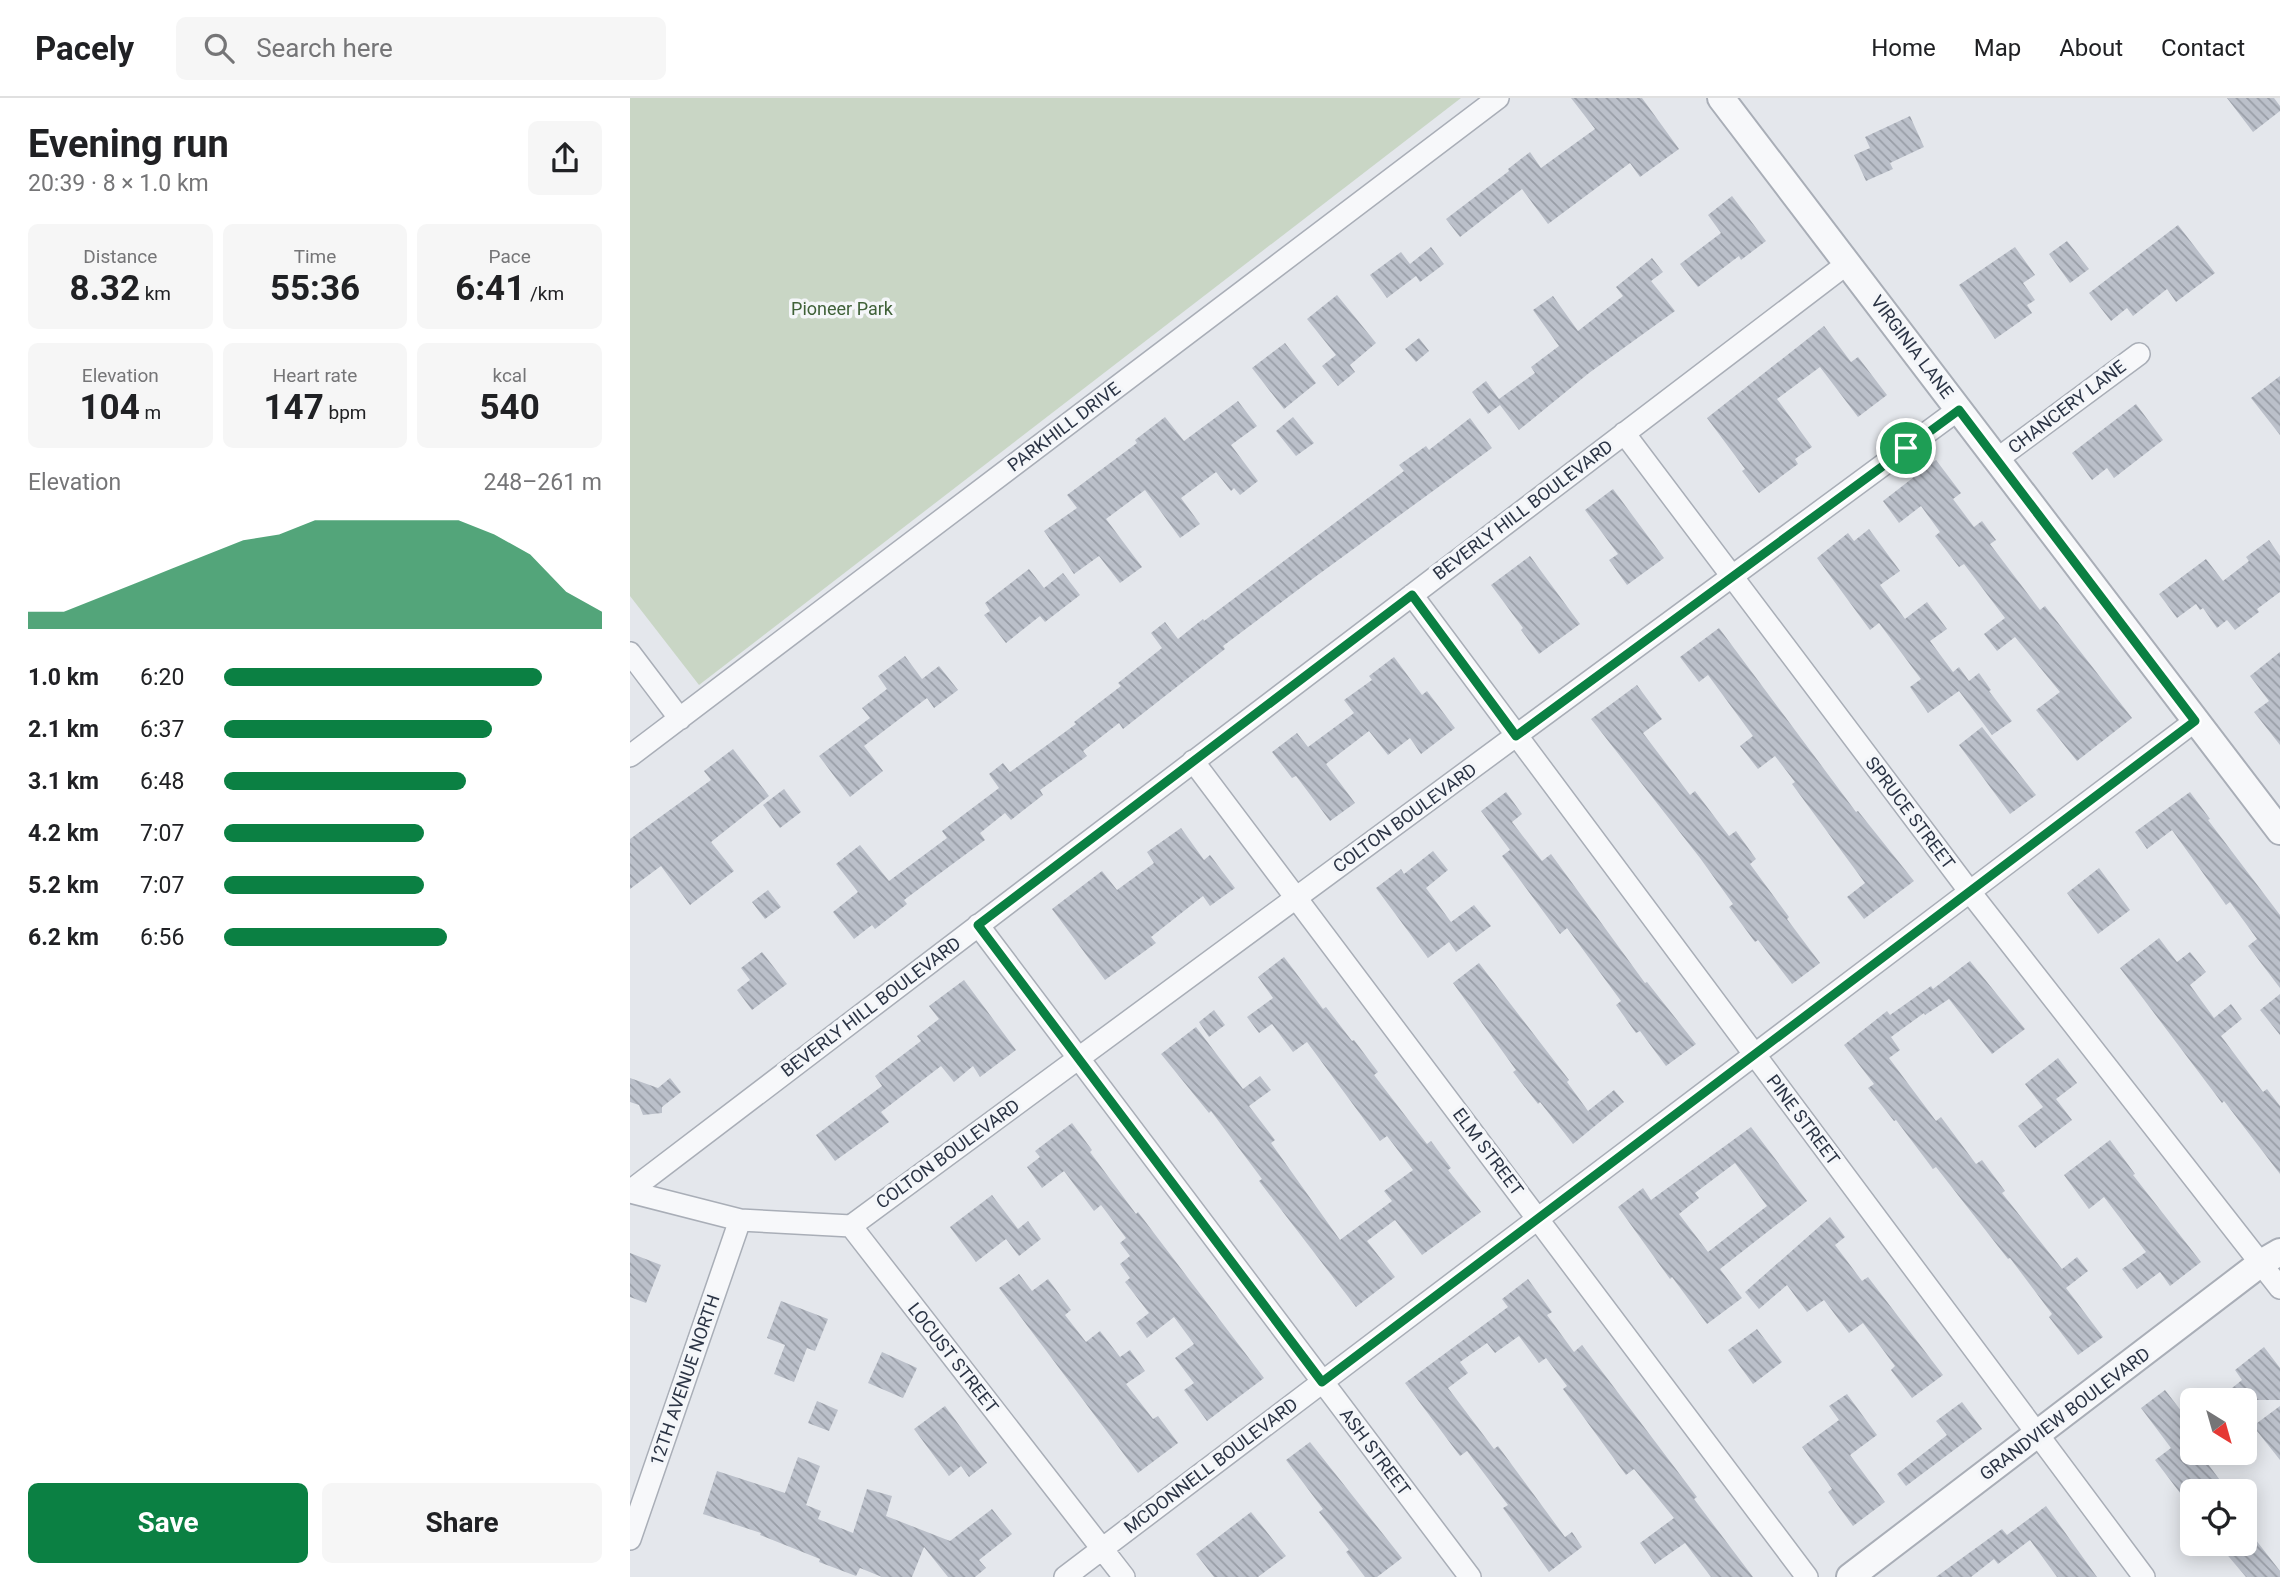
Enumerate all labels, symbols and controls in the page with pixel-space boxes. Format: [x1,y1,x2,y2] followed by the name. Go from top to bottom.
[176,17,666,80] search box
[35,29,134,68] text: Pacely
[200,29,238,67] icon: search
[256,33,393,63] text: Search here
[1871,34,1936,62] text: Home
[1974,34,2021,62] text: Map
[2059,34,2123,62] text: About
[2161,34,2245,62] text: Contact
[528,121,602,195] button: share
[28,122,229,166] text: Evening run
[28,170,209,197] text: 20:39 · 8 × 1.0 km
[83,245,157,268] text: Distance
[294,245,336,268] text: Time
[489,245,531,268] text: Pace
[70,268,140,309] text: 8.32
[270,268,360,309] text: 55:36
[455,268,525,309] text: 6:41
[140,282,171,305] text: km
[525,282,564,305] text: /km
[1867,291,1958,402] street label: VIRGINIA LANE
[791,298,894,319] park label: Pioneer Park
[2004,356,2130,458] street label: CHANCERY LANE
[82,364,159,387] text: Elevation
[273,364,357,387] text: Heart rate
[492,364,527,387] text: kcal
[1003,377,1124,476] street label: PARKHILL DRIVE
[80,387,140,428] text: 104
[264,387,324,428] text: 147
[480,387,540,428] text: 540
[140,401,161,424] text: m
[324,401,366,424] text: bpm
[1876,418,1936,478] pin
[1887,429,1925,467] icon: arrive
[1429,435,1617,584] street label: BEVERLY HILL BOULEVARD
[28,469,121,496] text: Elevation
[483,469,602,496] text: 248–261 m
[28,664,99,691] text: 1.0 km
[140,664,184,691] text: 6:20
[28,716,99,743] text: 2.1 km
[140,716,184,743] text: 6:37
[1861,752,1960,873] street label: SPRUCE STREET
[1329,758,1481,877] street label: COLTON BOULEVARD
[28,768,99,795] text: 3.1 km
[140,768,184,795] text: 6:48
[28,820,99,847] text: 4.2 km
[140,820,184,847] text: 7:07
[28,872,99,899] text: 5.2 km
[140,872,184,899] text: 7:07
[28,924,99,951] text: 6.2 km
[140,924,184,951] text: 6:56
[777,932,965,1081] street label: BEVERLY HILL BOULEVARD
[1763,1070,1844,1169] street label: PINE STREET
[872,1094,1024,1213] street label: COLTON BOULEVARD
[1449,1104,1528,1200] street label: ELM STREET
[645,1292,724,1468] street label: 12TH AVENUE NORTH
[904,1298,1003,1417] street label: LOCUST STREET
[1976,1343,2154,1484] street label: GRANDVIEW BOULEVARD
[2180,1388,2258,1465] north arrow
[2180,1388,2257,1556] map controls
[1120,1393,1302,1538] street label: MCDONNELL BOULEVARD
[1336,1404,1415,1500] street label: ASH STREET
[2180,1479,2257,1556] button: locate
[28,1483,308,1563] button: Save
[322,1483,602,1563] button: Share

